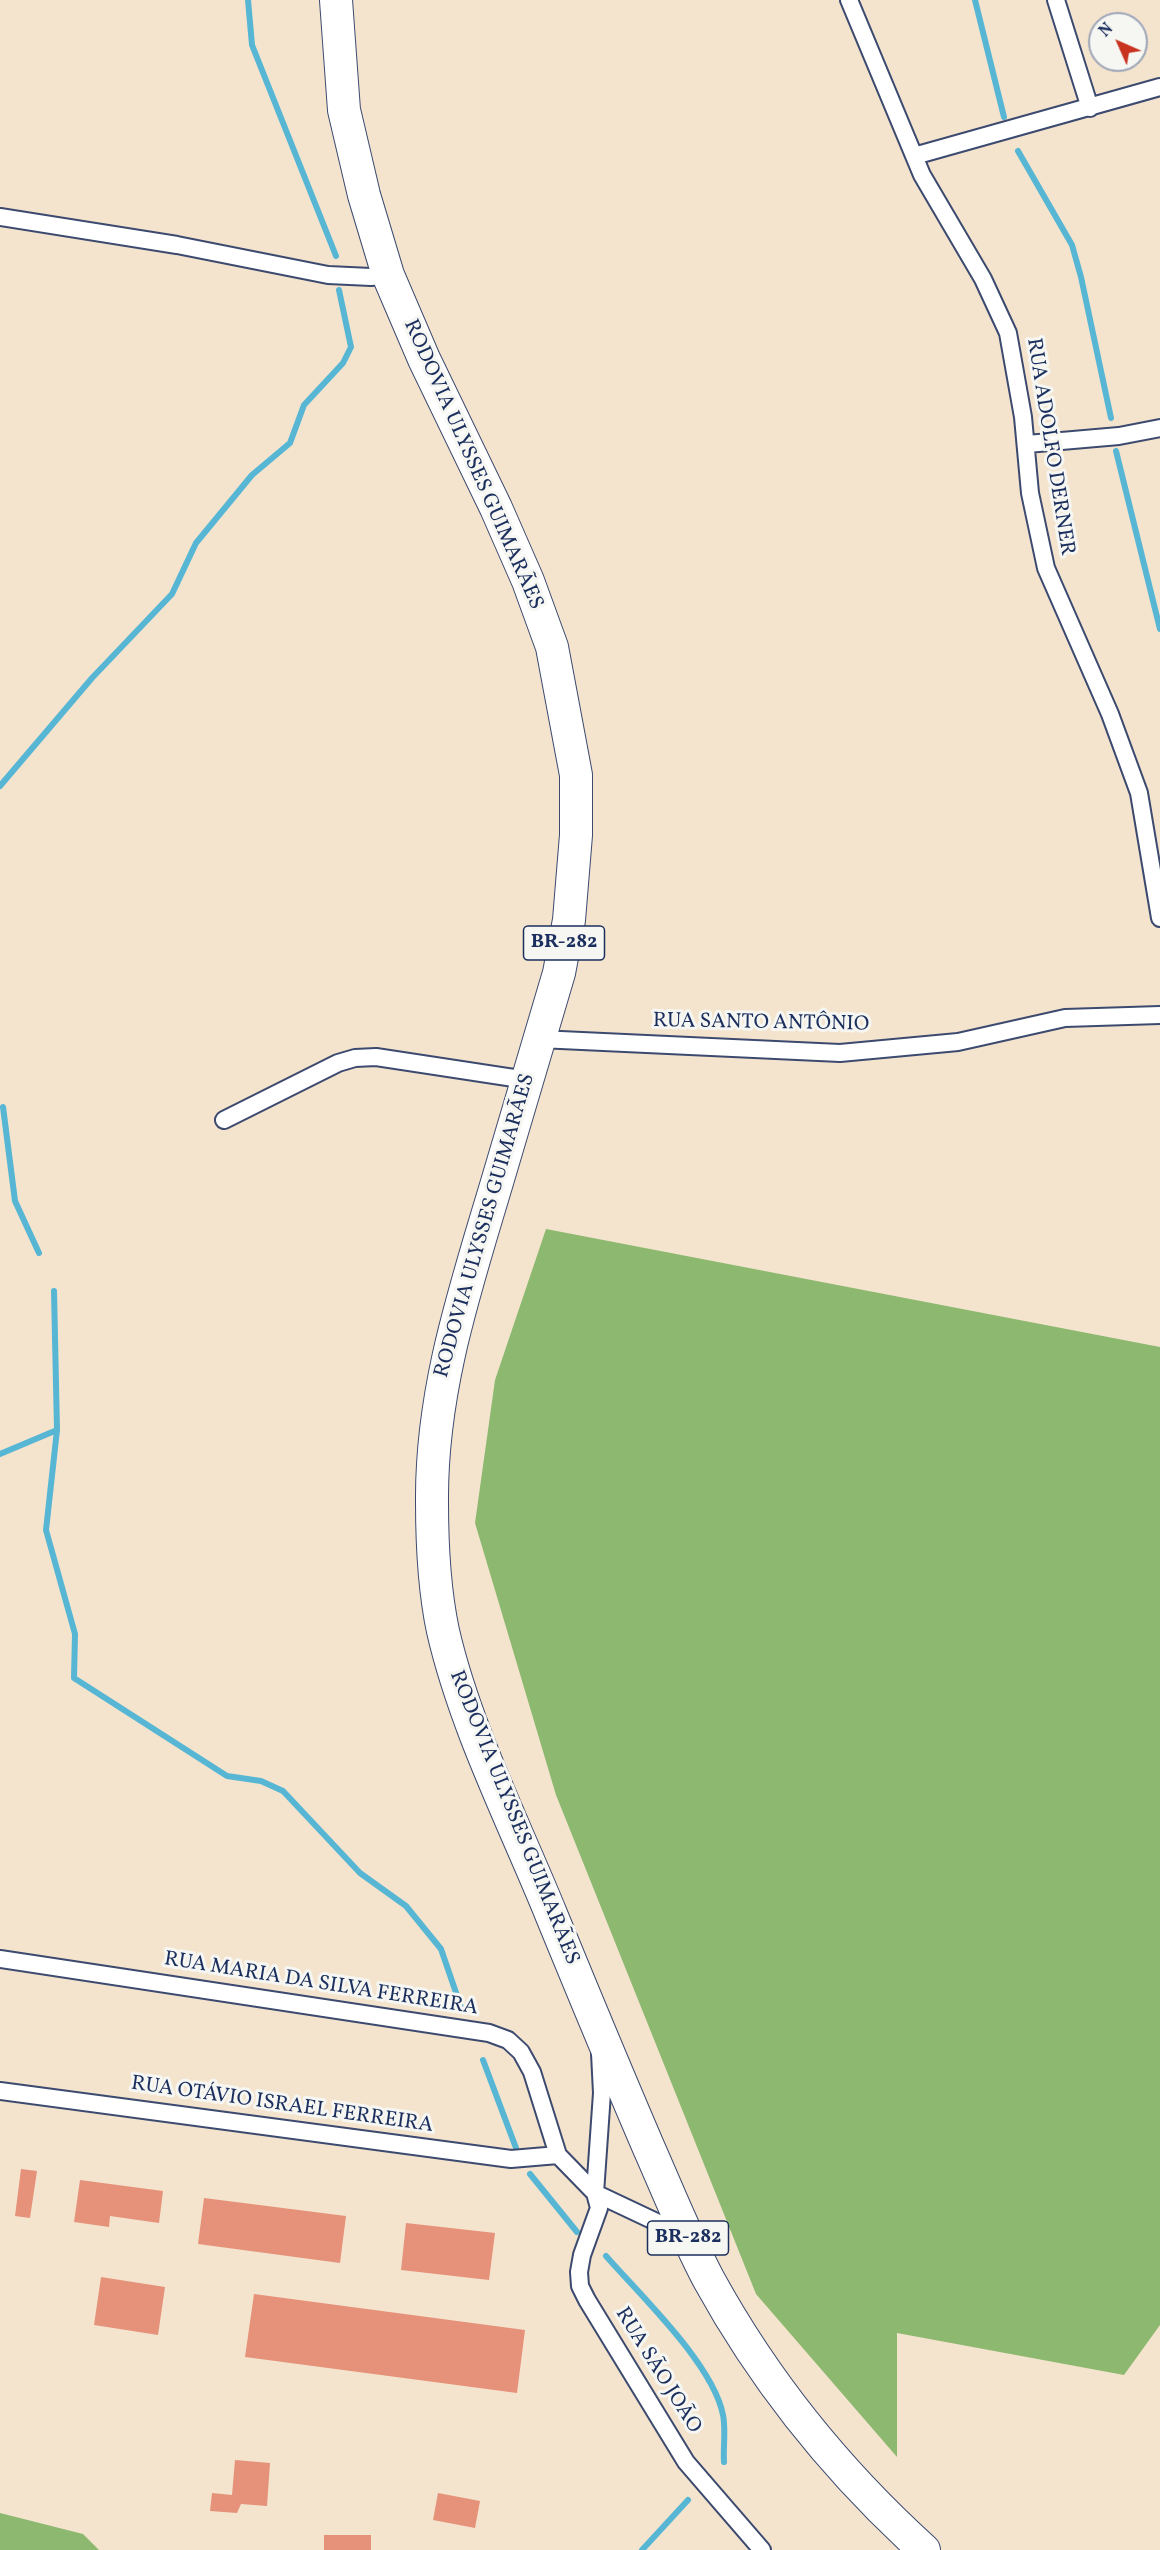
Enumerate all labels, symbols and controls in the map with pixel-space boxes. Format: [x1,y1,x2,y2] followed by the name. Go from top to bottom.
[1088,12,1148,72] north arrow
[1095,19,1119,43] text: N
[396,316,548,614] street label: RODOVIA ULYSSES GUIMARÃES
[1019,336,1079,558] street label: RUA ADOLFO DERNER
[524,926,604,960] road number: BR-282
[653,1010,869,1038] street label: RUA SANTO ANTÔNIO
[430,1071,542,1381] street label: RODOVIA ULYSSES GUIMARÃES
[442,1667,584,1969] street label: RODOVIA ULYSSES GUIMARÃES
[162,1948,480,2022] street label: RUA MARIA DA SILVA FERREIRA
[129,2072,435,2140] street label: RUA OTÁVIO ISRAEL FERREIRA
[648,2221,728,2255] road number: BR-282
[608,2303,706,2439] street label: RUA SÃO JOÃO

